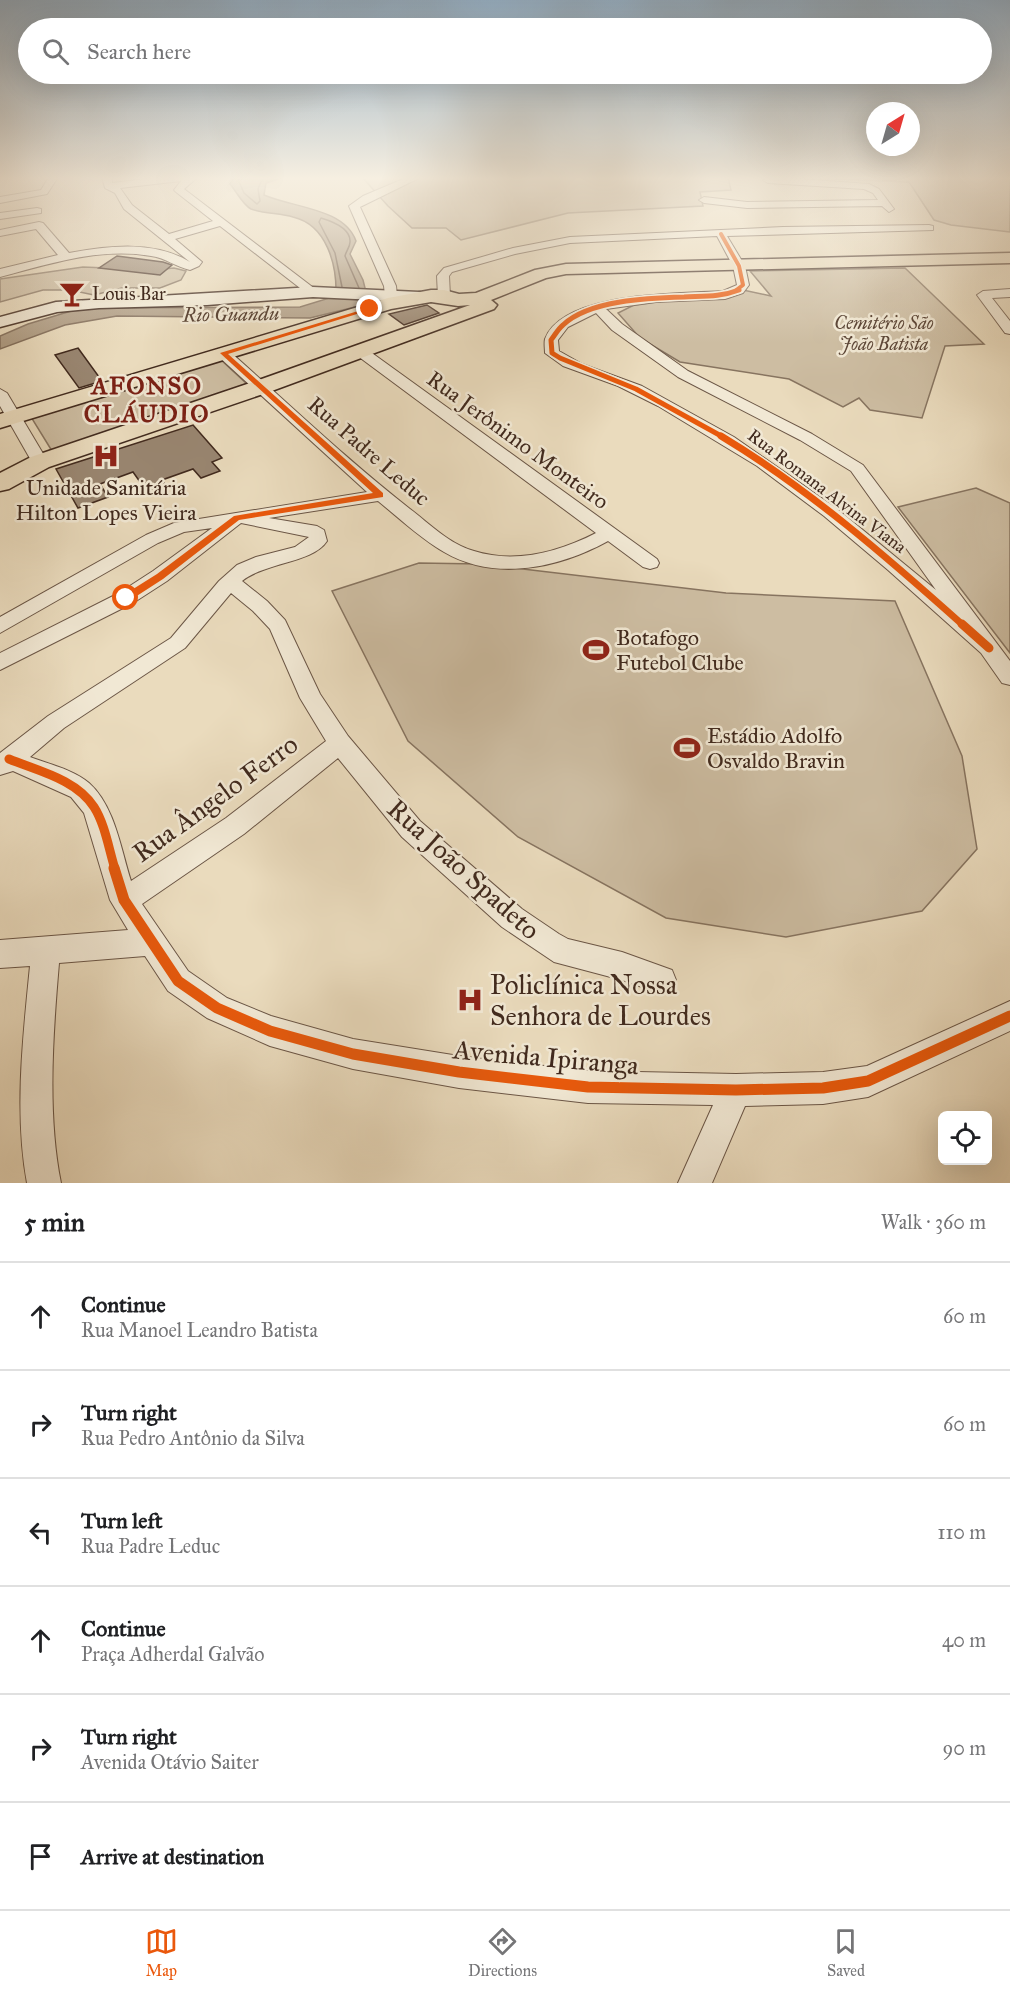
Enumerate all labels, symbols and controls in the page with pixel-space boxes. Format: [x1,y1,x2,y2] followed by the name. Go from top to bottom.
[18,18,992,84] search box
[39,35,72,68] icon: search
[87,38,191,65] text: Search here
[866,102,920,156] north arrow
[57,279,87,309] bar icon: Louis Bar
[92,283,166,305] place label: Louis Bar
[356,295,382,321] route end
[181,301,280,327] water label: Rio Guandu
[834,312,934,355] park label: Cemitério São João Batista
[422,365,614,515] street label: Rua Jerônimo Monteiro
[84,371,210,429] district label: AFONSO CLÁUDIO
[302,391,436,511] street label: Rua Padre Leduc
[743,424,911,558] street label: Rua Romana Alvina Viana
[91,441,121,471] hospital icon: Unidade Sanitária Hilton Lopes Vieira
[15,474,197,526] place label: Unidade Sanitária Hilton Lopes Vieira
[112,584,138,610] route start
[616,624,744,676] place label: Botafogo Futebol Clube
[581,635,611,665] sports icon: Botafogo Futebol Clube
[707,722,845,774] place label: Estádio Adolfo Osvaldo Bravin
[126,727,305,870] street label: Rua Ângelo Ferro
[672,733,702,763] sports icon: Estádio Adolfo Osvaldo Bravin
[381,792,547,946] street label: Rua João Spadeto
[490,968,711,1032] place label: Policlínica Nossa Senhora de Lourdes
[455,985,485,1015] hospital icon: Policlínica Nossa Senhora de Lourdes
[451,1032,641,1083] street label: Avenida Ipiranga
[938,1111,992,1165] map controls
[938,1111,992,1165] button: locate
[24,1206,85,1238] text: 5 min
[881,1210,986,1234] text: Walk · 360 m
[81,1291,166,1318] text: Continue
[24,1300,57,1333] icon: ahead
[943,1304,986,1328] text: 60 m
[81,1318,318,1342] text: Rua Manoel Leandro Batista
[81,1399,177,1426] text: Turn right
[24,1408,57,1441] icon: right
[943,1412,986,1436] text: 60 m
[81,1426,305,1450] text: Rua Pedro Antônio da Silva
[81,1507,163,1534] text: Turn left
[24,1516,57,1549] icon: left
[938,1520,986,1544] text: 110 m
[81,1534,220,1558] text: Rua Padre Leduc
[81,1615,166,1642] text: Continue
[24,1624,57,1657] icon: ahead
[942,1628,986,1652] text: 40 m
[81,1642,264,1666] text: Praça Adherdal Galvão
[81,1723,177,1750] text: Turn right
[24,1732,57,1765] icon: right
[943,1736,986,1760] text: 90 m
[81,1750,259,1774] text: Avenida Otávio Saiter
[24,1840,57,1873] icon: arrive
[81,1843,264,1870] text: Arrive at destination
[145,1925,178,1980] tab: Map
[468,1925,537,1980] tab: Directions
[827,1925,865,1980] tab: Saved

